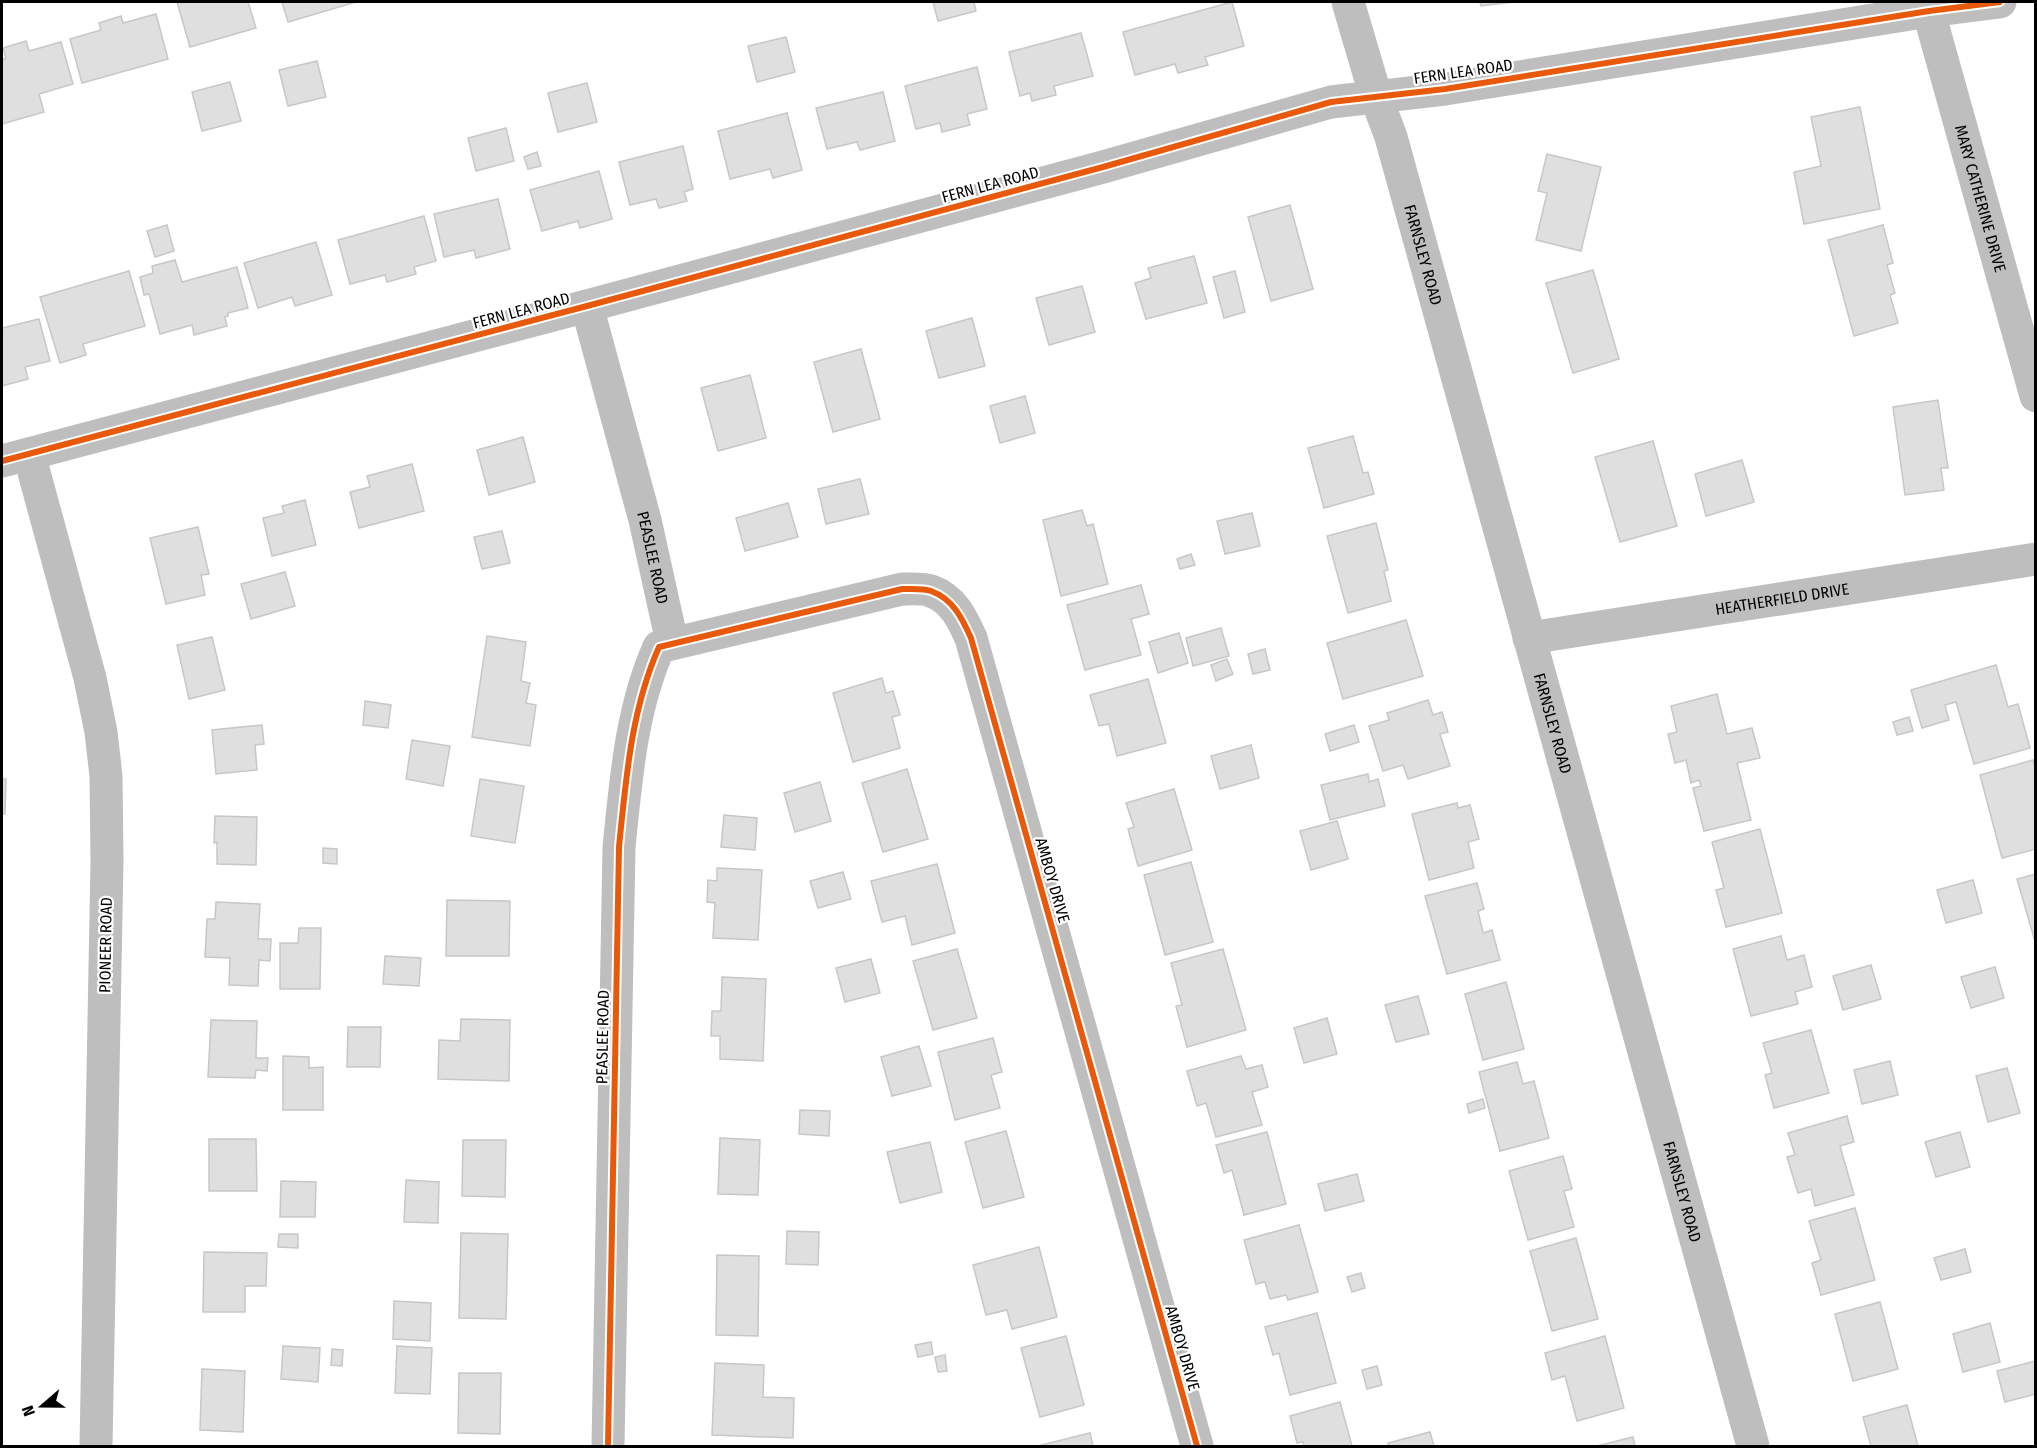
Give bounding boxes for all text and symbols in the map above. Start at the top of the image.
street label: FERN LEA ROAD [1412,55,1514,88]
street label: MARY CATHERINE DRIVE [1951,123,2010,274]
street label: FERN LEA ROAD [940,162,1041,207]
street label: FARNSLEY ROAD [1400,203,1446,307]
street label: FERN LEA ROAD [471,288,572,333]
street label: PEASLEE ROAD [633,509,672,606]
street label: HEATHERFIELD DRIVE [1714,579,1850,619]
street label: FARNSLEY ROAD [1530,671,1576,776]
street label: AMBOY DRIVE [1031,835,1074,925]
street label: PIONEER ROAD [95,897,116,993]
street label: PEASLEE ROAD [592,990,613,1084]
street label: FARNSLEY ROAD [1659,1139,1705,1244]
street label: AMBOY DRIVE [1161,1303,1204,1393]
north arrow [12,1376,72,1436]
text: N [18,1403,39,1419]

